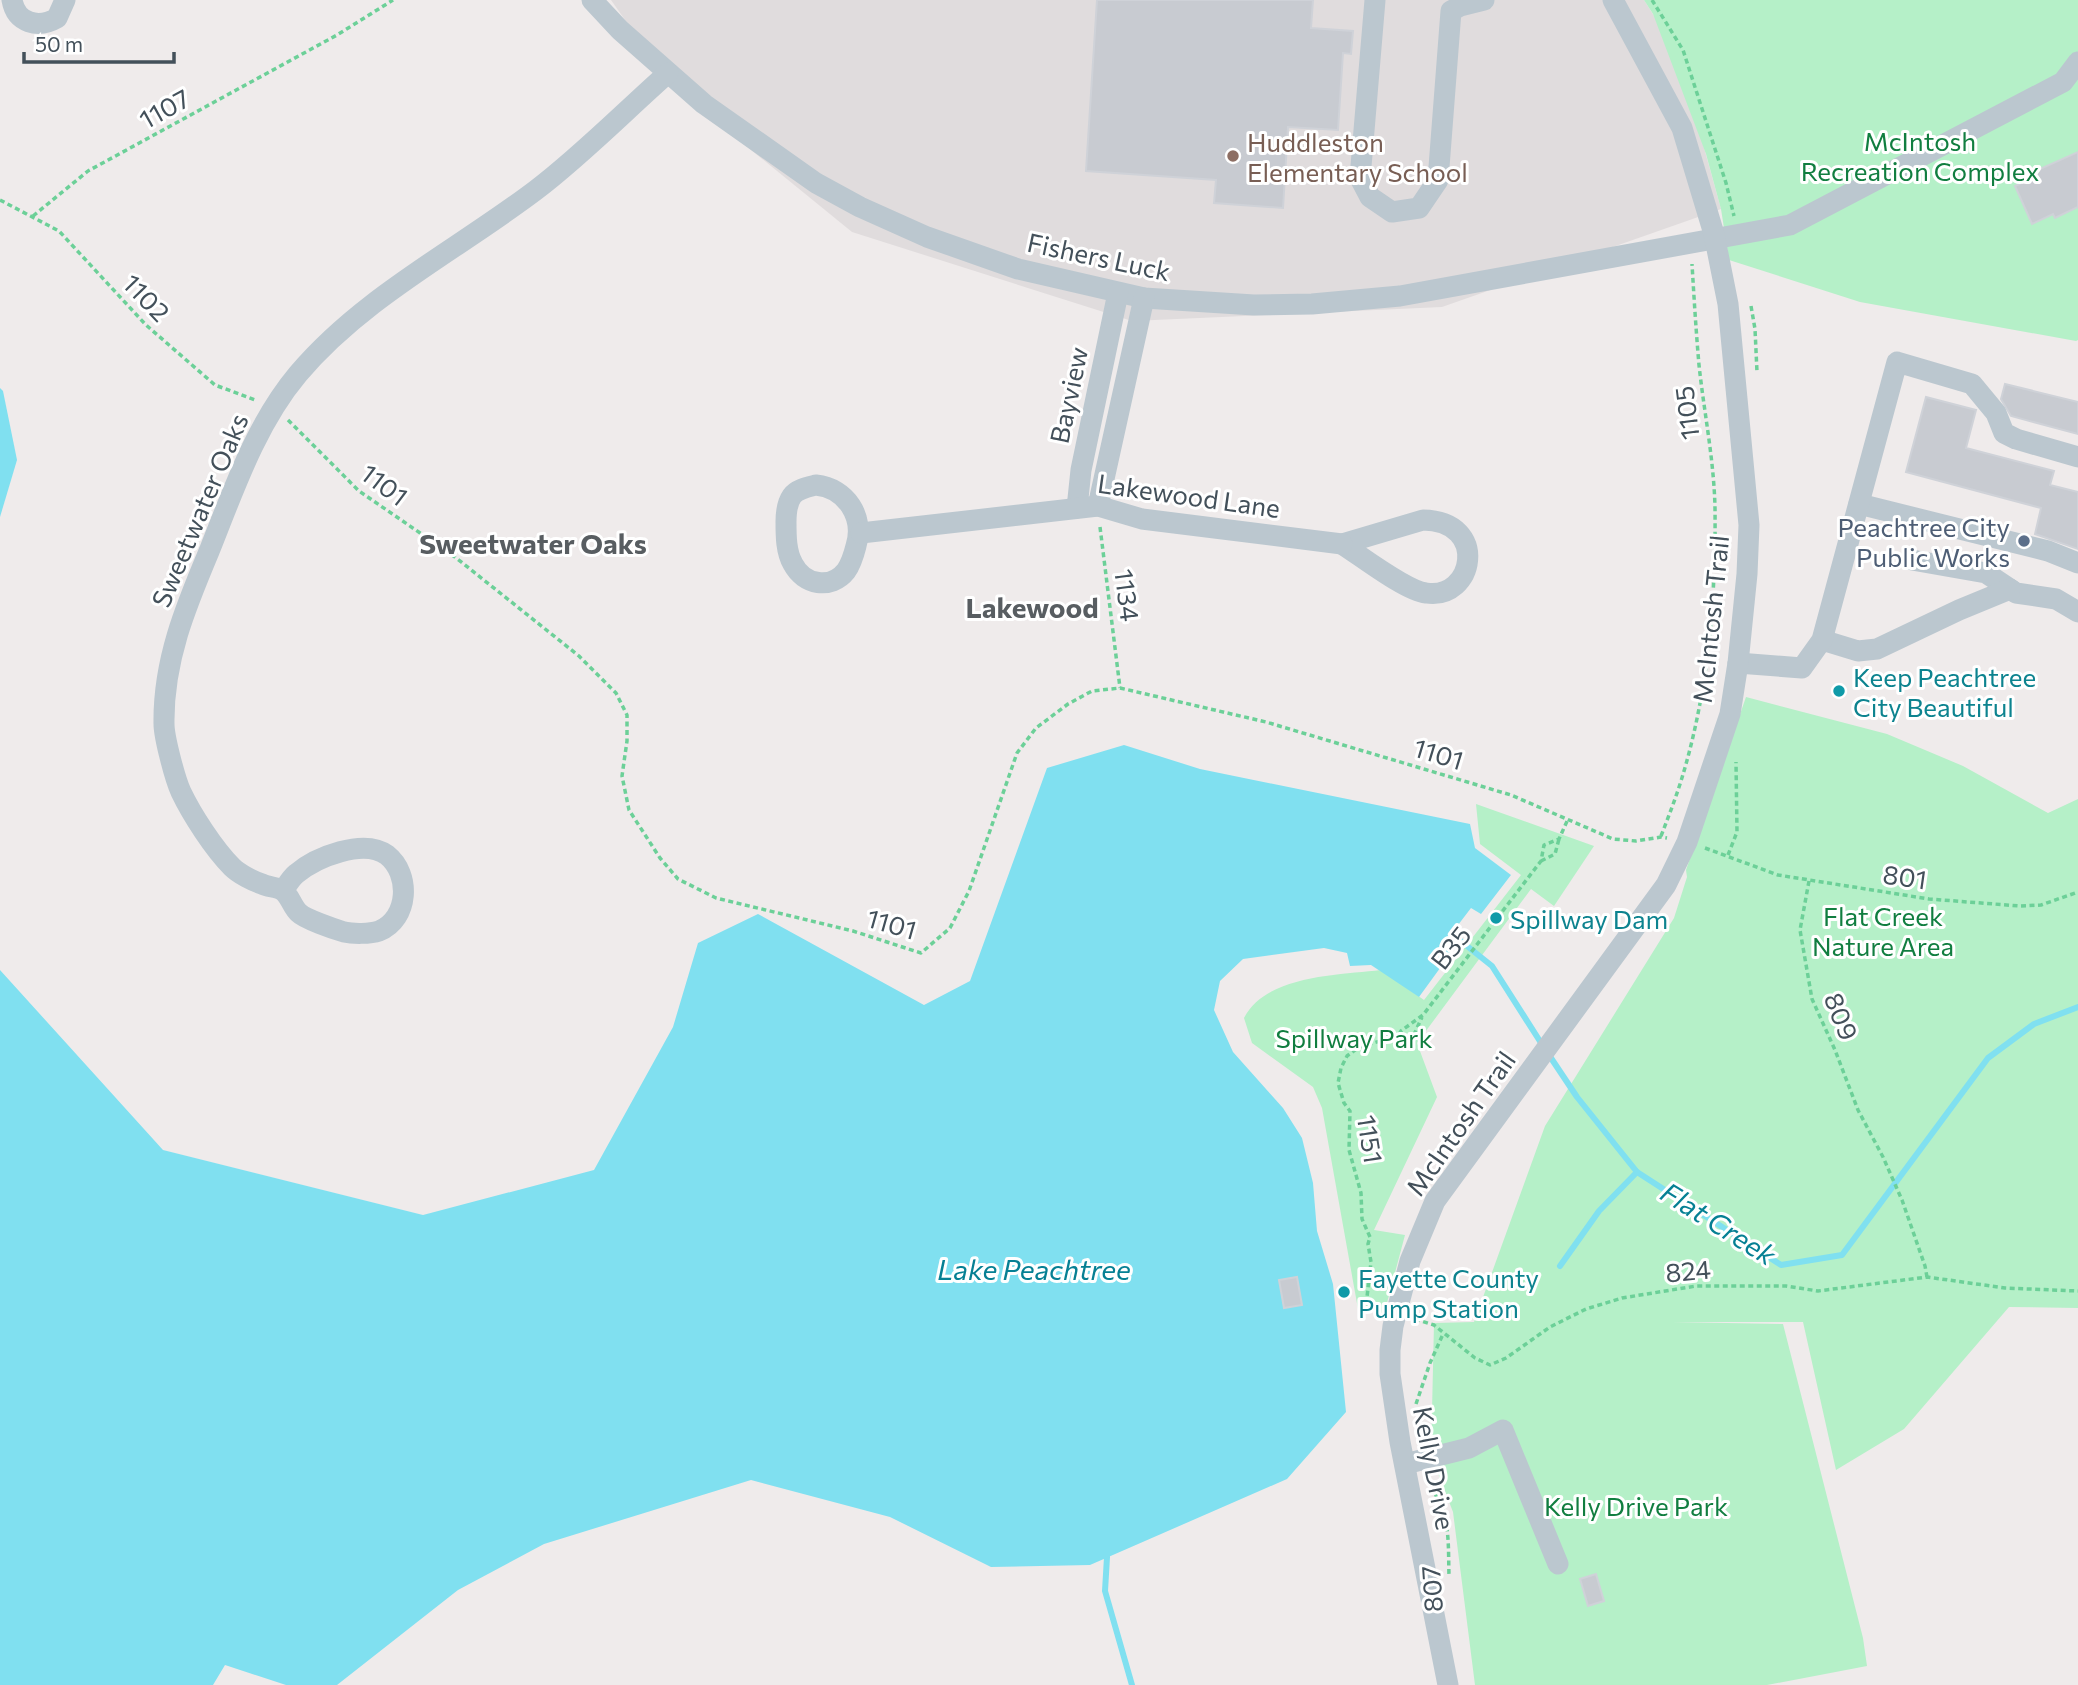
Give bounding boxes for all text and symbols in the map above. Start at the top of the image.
scale bar [24,21,175,65]
text: 50 m [35,31,83,56]
street label: 1107 [133,82,195,134]
park label: McIntosh Recreation Complex [1801,125,2040,186]
place label: Huddleston Elementary School [1247,126,1468,187]
marker: Huddleston Elementary School [1225,148,1241,164]
street label: Fishers Luck [1025,226,1173,286]
street label: 1102 [117,267,177,327]
street label: Bayview [1043,344,1093,446]
street label: 1105 [1667,384,1705,442]
street label: Sweetwater Oaks [144,408,254,612]
street label: 1101 [356,456,414,512]
street label: Lakewood Lane [1096,467,1282,523]
place label: Peachtree City Public Works [1837,511,2010,572]
district label: Sweetwater Oaks [419,526,647,560]
street label: McIntosh Trail [1686,533,1734,705]
marker: Peachtree City Public Works [2016,533,2032,549]
street label: 1134 [1109,567,1147,623]
district label: Lakewood [965,590,1099,624]
place label: Keep Peachtree City Beautiful [1853,661,2036,722]
marker: Keep Peachtree City Beautiful [1831,683,1847,699]
street label: 1101 [1410,731,1468,775]
street label: 801 [1881,858,1929,894]
park label: Flat Creek Nature Area [1812,900,1954,961]
street label: 1101 [864,901,920,945]
place label: Spillway Dam [1510,903,1668,934]
marker: Spillway Dam [1488,910,1504,926]
street label: B35 [1423,919,1477,975]
street label: 809 [1819,988,1865,1044]
park label: Spillway Park [1275,1022,1433,1053]
street label: McIntosh Trail [1399,1045,1521,1201]
street label: 1151 [1352,1113,1390,1165]
water label: Flat Creek [1655,1174,1784,1272]
water label: Lake Peachtree [937,1252,1131,1286]
street label: 824 [1664,1253,1712,1287]
place label: Fayette County Pump Station [1358,1262,1539,1323]
marker: Fayette County Pump Station [1336,1284,1352,1300]
street label: Kelly Drive [1408,1404,1462,1532]
park label: Kelly Drive Park [1544,1490,1728,1521]
street label: 807 [1414,1565,1448,1613]

